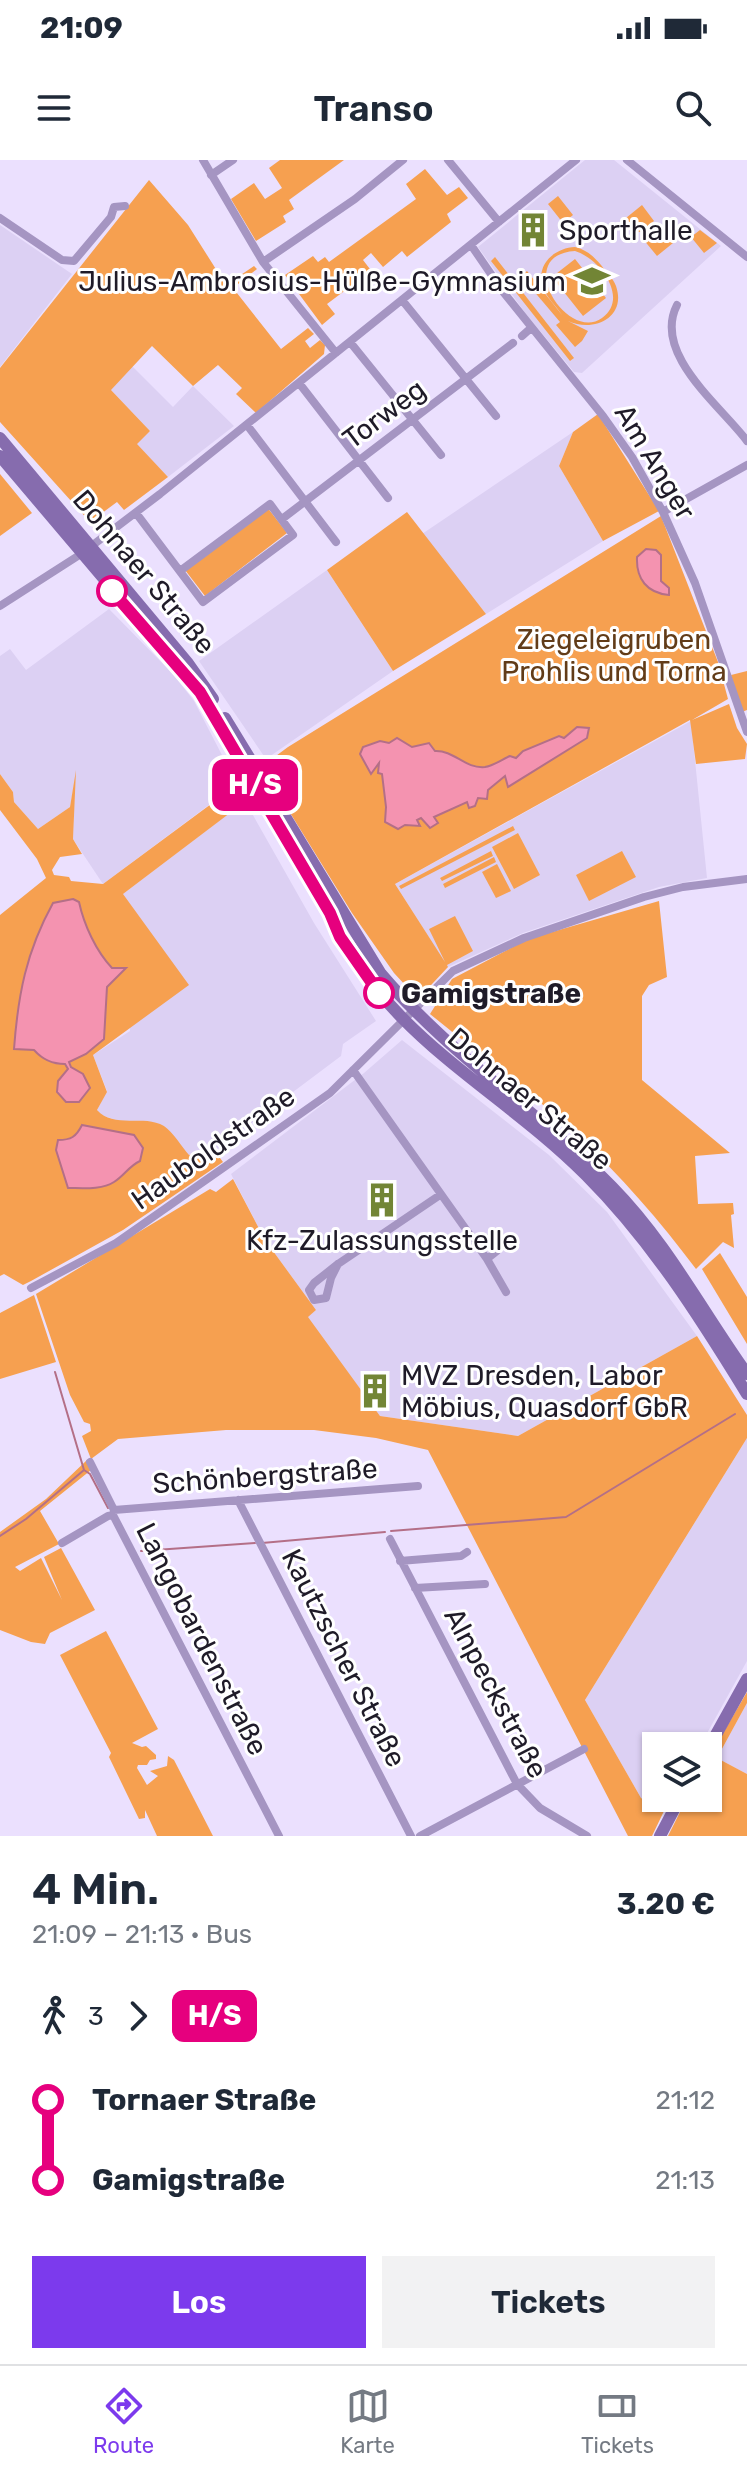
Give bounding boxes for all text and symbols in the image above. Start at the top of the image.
text: 21:09 [40,10,123,46]
icon: menu [32,86,76,130]
icon: search [671,86,715,130]
text: Transo [313,87,434,130]
building icon: Sporthalle [514,211,552,249]
place label: Sporthalle [559,214,693,247]
school or university icon: Julius-Ambrosius-Hülße-Gymnasium [573,262,611,300]
place label: Julius-Ambrosius-Hülße-Gymnasium [78,265,566,298]
street label: Torweg [336,372,432,456]
street label: Am Anger [608,398,702,526]
street label: Dohnaer Straße [66,483,222,661]
unlabelled marker [97,576,127,606]
park label: Ziegeleigruben Prohlis und Torna [501,623,727,688]
line badge: H/S [209,759,301,811]
text: H/S [228,768,282,801]
place label: Gamigstraße [401,977,581,1010]
marker: Gamigstraße [364,978,394,1008]
street label: Dohnaer Straße [441,1021,619,1177]
street label: Hauboldstraße [125,1079,301,1217]
building icon: Kfz-Zulassungsstelle [363,1181,401,1219]
place label: Kfz-Zulassungsstelle [246,1224,518,1257]
place label: MVZ Dresden, Labor Möbius, Quasdorf GbR [401,1359,688,1424]
building icon: MVZ Dresden, Labor Möbius, Quasdorf GbR [356,1372,394,1410]
street label: Schönbergstraße [151,1452,379,1500]
street label: Langobardenstraße [129,1517,275,1761]
street label: Kautzscher Straße [275,1544,413,1772]
street label: Alnpeckstraße [437,1602,555,1784]
map controls [642,1732,722,1812]
button: layers [642,1732,722,1812]
text: 4 Min. [32,1863,159,1915]
text: 3.20 € [617,1886,715,1922]
text: 21:09 – 21:13 · Bus [32,1919,252,1950]
icon: walk [32,1994,76,2038]
icon: forward [116,1994,160,2038]
text: H/S [188,1999,241,2032]
text: 3 [88,2001,104,2032]
text: Tornaer Straße [92,2082,316,2118]
text: 21:12 [656,2085,715,2116]
text: Gamigstraße [92,2162,285,2198]
text: 21:13 [655,2165,715,2196]
button: Los [32,2256,366,2348]
button: Tickets [382,2256,715,2348]
tab: Route [93,2384,154,2459]
tab: Karte [340,2384,395,2459]
tab: Tickets [581,2384,654,2459]

